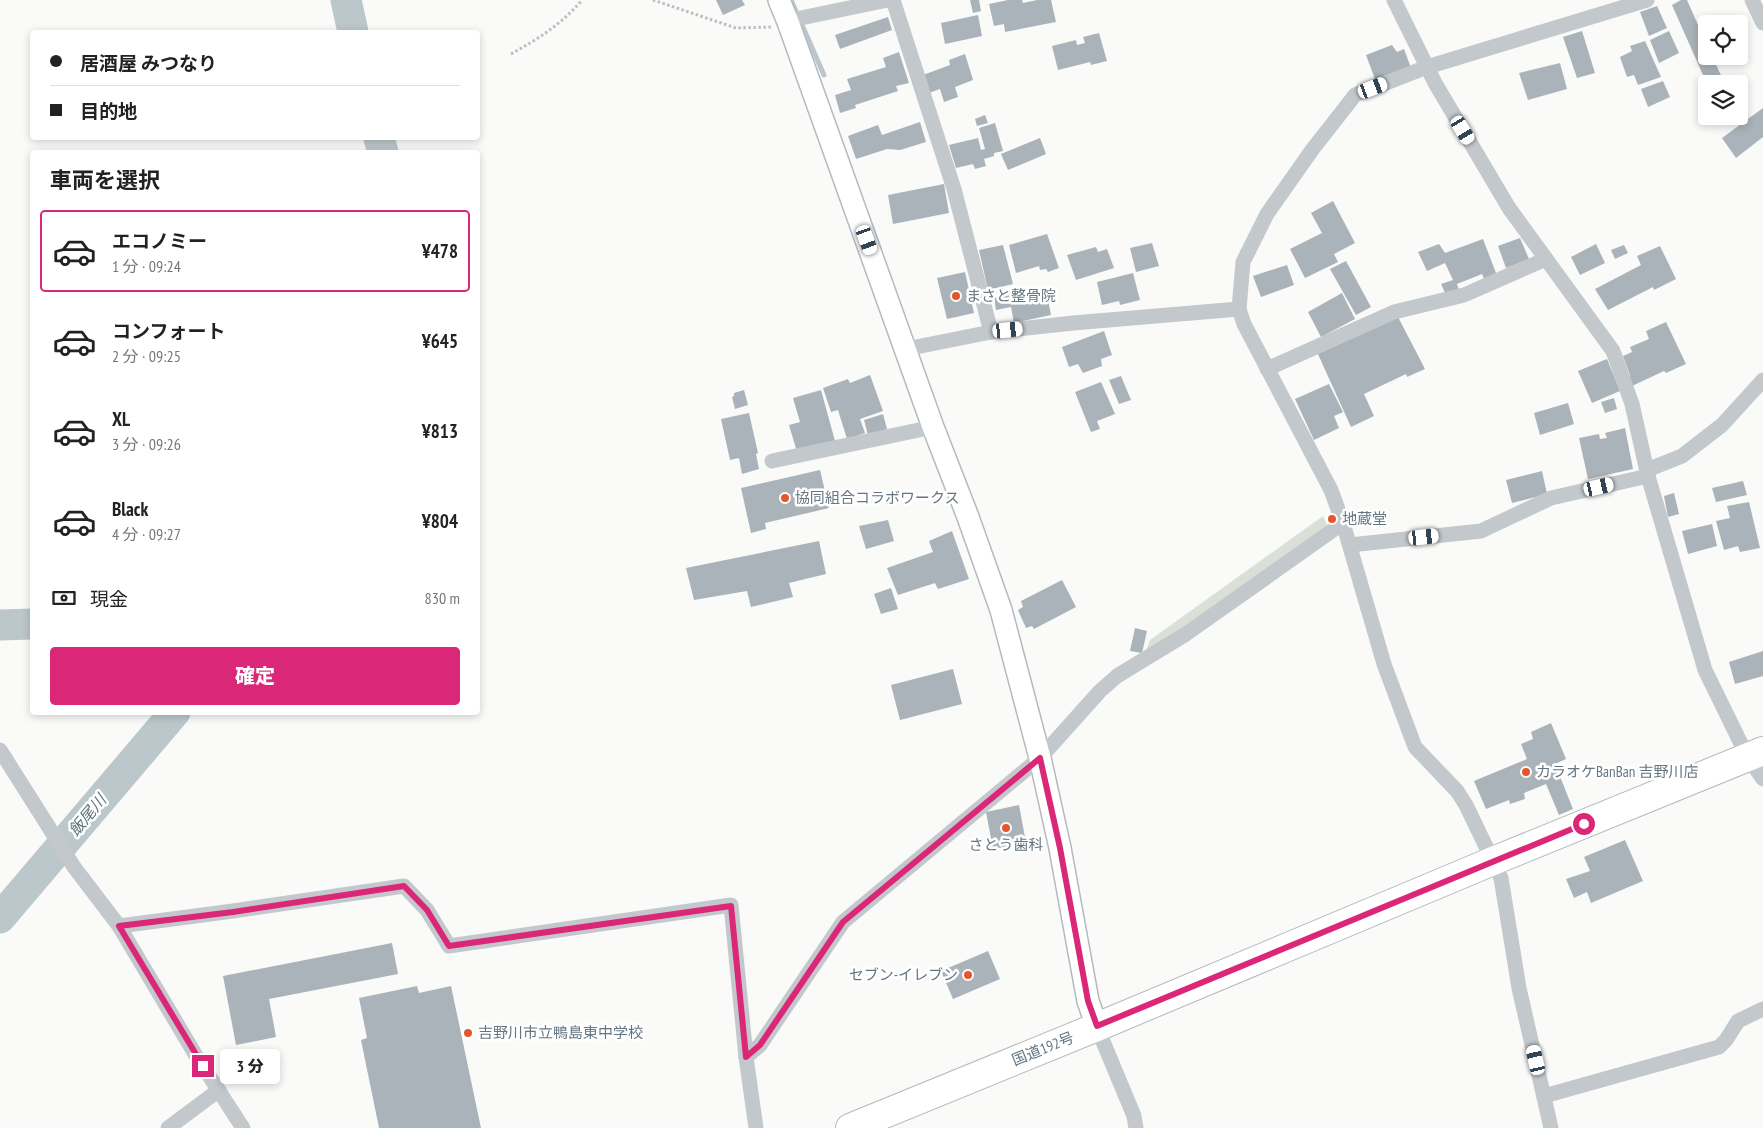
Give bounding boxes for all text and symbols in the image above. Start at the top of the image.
map controls [1698,15,1748,125]
button: locate [1698,15,1748,65]
text: 居酒屋 みつなり [80,51,217,75]
button: layers [1698,75,1748,125]
car [1356,76,1389,100]
text: 目的地 [80,99,137,123]
car [1448,113,1477,147]
text: 車両を選択 [50,166,160,194]
car [854,223,879,257]
icon: car [52,229,97,274]
text: エコノミー [112,229,207,253]
text: ¥478 [422,239,458,263]
text: 1 分 · 09:24 [112,256,181,276]
place label: まさと整骨院 [966,286,1056,305]
marker: まさと整骨院 [950,290,962,302]
icon: car [52,319,97,364]
text: コンフォート [112,319,225,343]
car [992,321,1023,339]
text: ¥645 [422,329,458,353]
text: 2 分 · 09:25 [112,346,181,366]
text: XL [112,407,130,431]
icon: car [52,409,97,454]
text: ¥813 [422,419,458,443]
text: 3 分 · 09:26 [112,434,181,454]
car [1582,476,1615,498]
place label: 協同組合コラボワークス [795,488,960,507]
marker: 協同組合コラボワークス [779,492,791,504]
text: Black [112,497,148,521]
icon: car [52,499,97,544]
text: ¥804 [422,509,458,533]
place label: 地蔵堂 [1342,509,1387,528]
marker: 地蔵堂 [1326,513,1338,525]
text: 4 分 · 09:27 [112,524,181,544]
car [1408,528,1439,546]
icon: cash [50,584,78,612]
text: 現金 [90,587,128,611]
text: 830 m [425,588,460,608]
button: 確定 [50,647,460,705]
place label: カラオケBanBan 吉野川店 [1536,762,1698,781]
marker: カラオケBanBan 吉野川店 [1520,766,1532,778]
water label: 飯尾川 [64,789,111,840]
route start [1573,813,1595,835]
marker: さとう歯科 [1000,822,1012,834]
place label: さとう歯科 [968,835,1044,854]
place label: セブン-イレブン [849,965,958,984]
marker: セブン-イレブン [962,969,974,981]
place label: 吉野川市立鴨島東中学校 [478,1023,643,1042]
marker: 吉野川市立鴨島東中学校 [462,1027,474,1039]
street label: 国道192号 [1009,1028,1077,1070]
car [1525,1044,1546,1076]
callout: 3 分 [220,1048,280,1084]
route end [192,1055,214,1077]
text: 3 分 [237,1056,263,1076]

